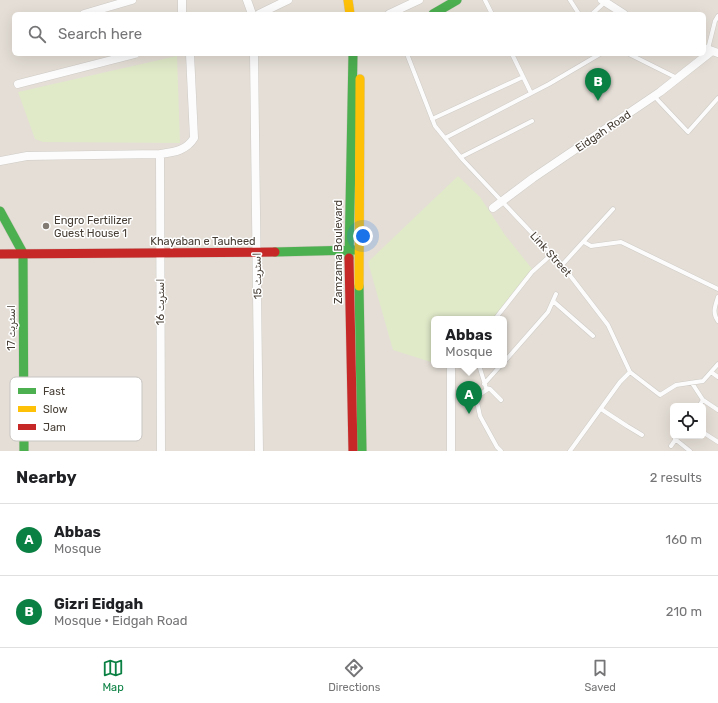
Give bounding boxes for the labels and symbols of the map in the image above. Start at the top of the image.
pin: B [585,68,611,101]
street label: Eidgah Road [573,108,633,155]
street label: Zamzama Boulevard [332,200,345,304]
place label: Engro Fertilizer Guest House 1 [54,214,133,240]
marker: Engro Fertilizer Guest House 1 [41,221,51,231]
your location [353,226,373,246]
street label: Link Street [527,229,575,280]
street label: Khayaban e Tauheed [150,235,256,248]
street label: اسٹریٹ 15 [251,253,264,299]
street label: اسٹریٹ 16 [154,279,167,325]
street label: اسٹریٹ 17 [5,305,18,351]
legend [10,377,142,441]
pin: A [456,381,482,414]
text: Fast [43,385,66,398]
text: Slow [43,403,68,416]
text: Jam [43,421,66,434]

